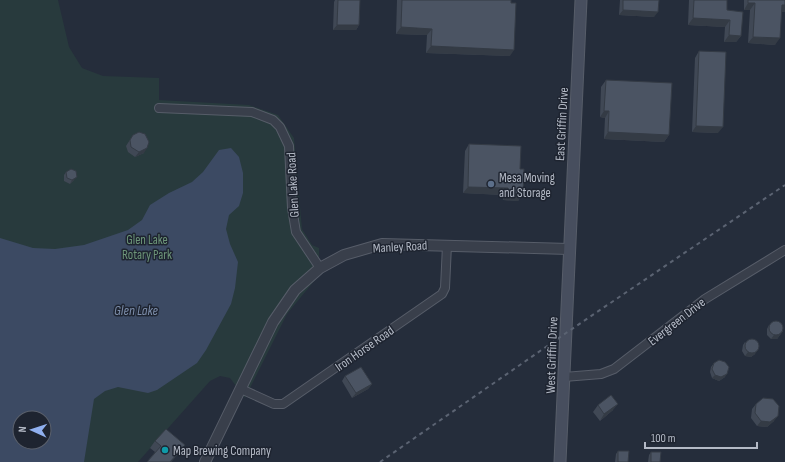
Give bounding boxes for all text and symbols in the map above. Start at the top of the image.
street label: East Griffin Drive [552,87,572,161]
street label: Glen Lake Road [283,152,303,218]
place label: Mesa Moving and Storage [499,170,555,201]
marker: Mesa Moving and Storage [486,179,496,189]
park label: Glen Lake Rotary Park [122,232,172,263]
street label: Manley Road [372,238,428,256]
street label: Evergreen Drive [645,294,708,349]
water label: Glen Lake [114,302,159,319]
street label: West Griffin Drive [543,316,561,394]
street label: Iron Horse Road [332,323,397,375]
north arrow [12,410,52,450]
scale bar [645,424,757,450]
text: N [16,426,29,433]
text: 100 m [651,431,676,446]
place label: Map Brewing Company [173,443,271,459]
marker: Map Brewing Company [160,445,170,455]

